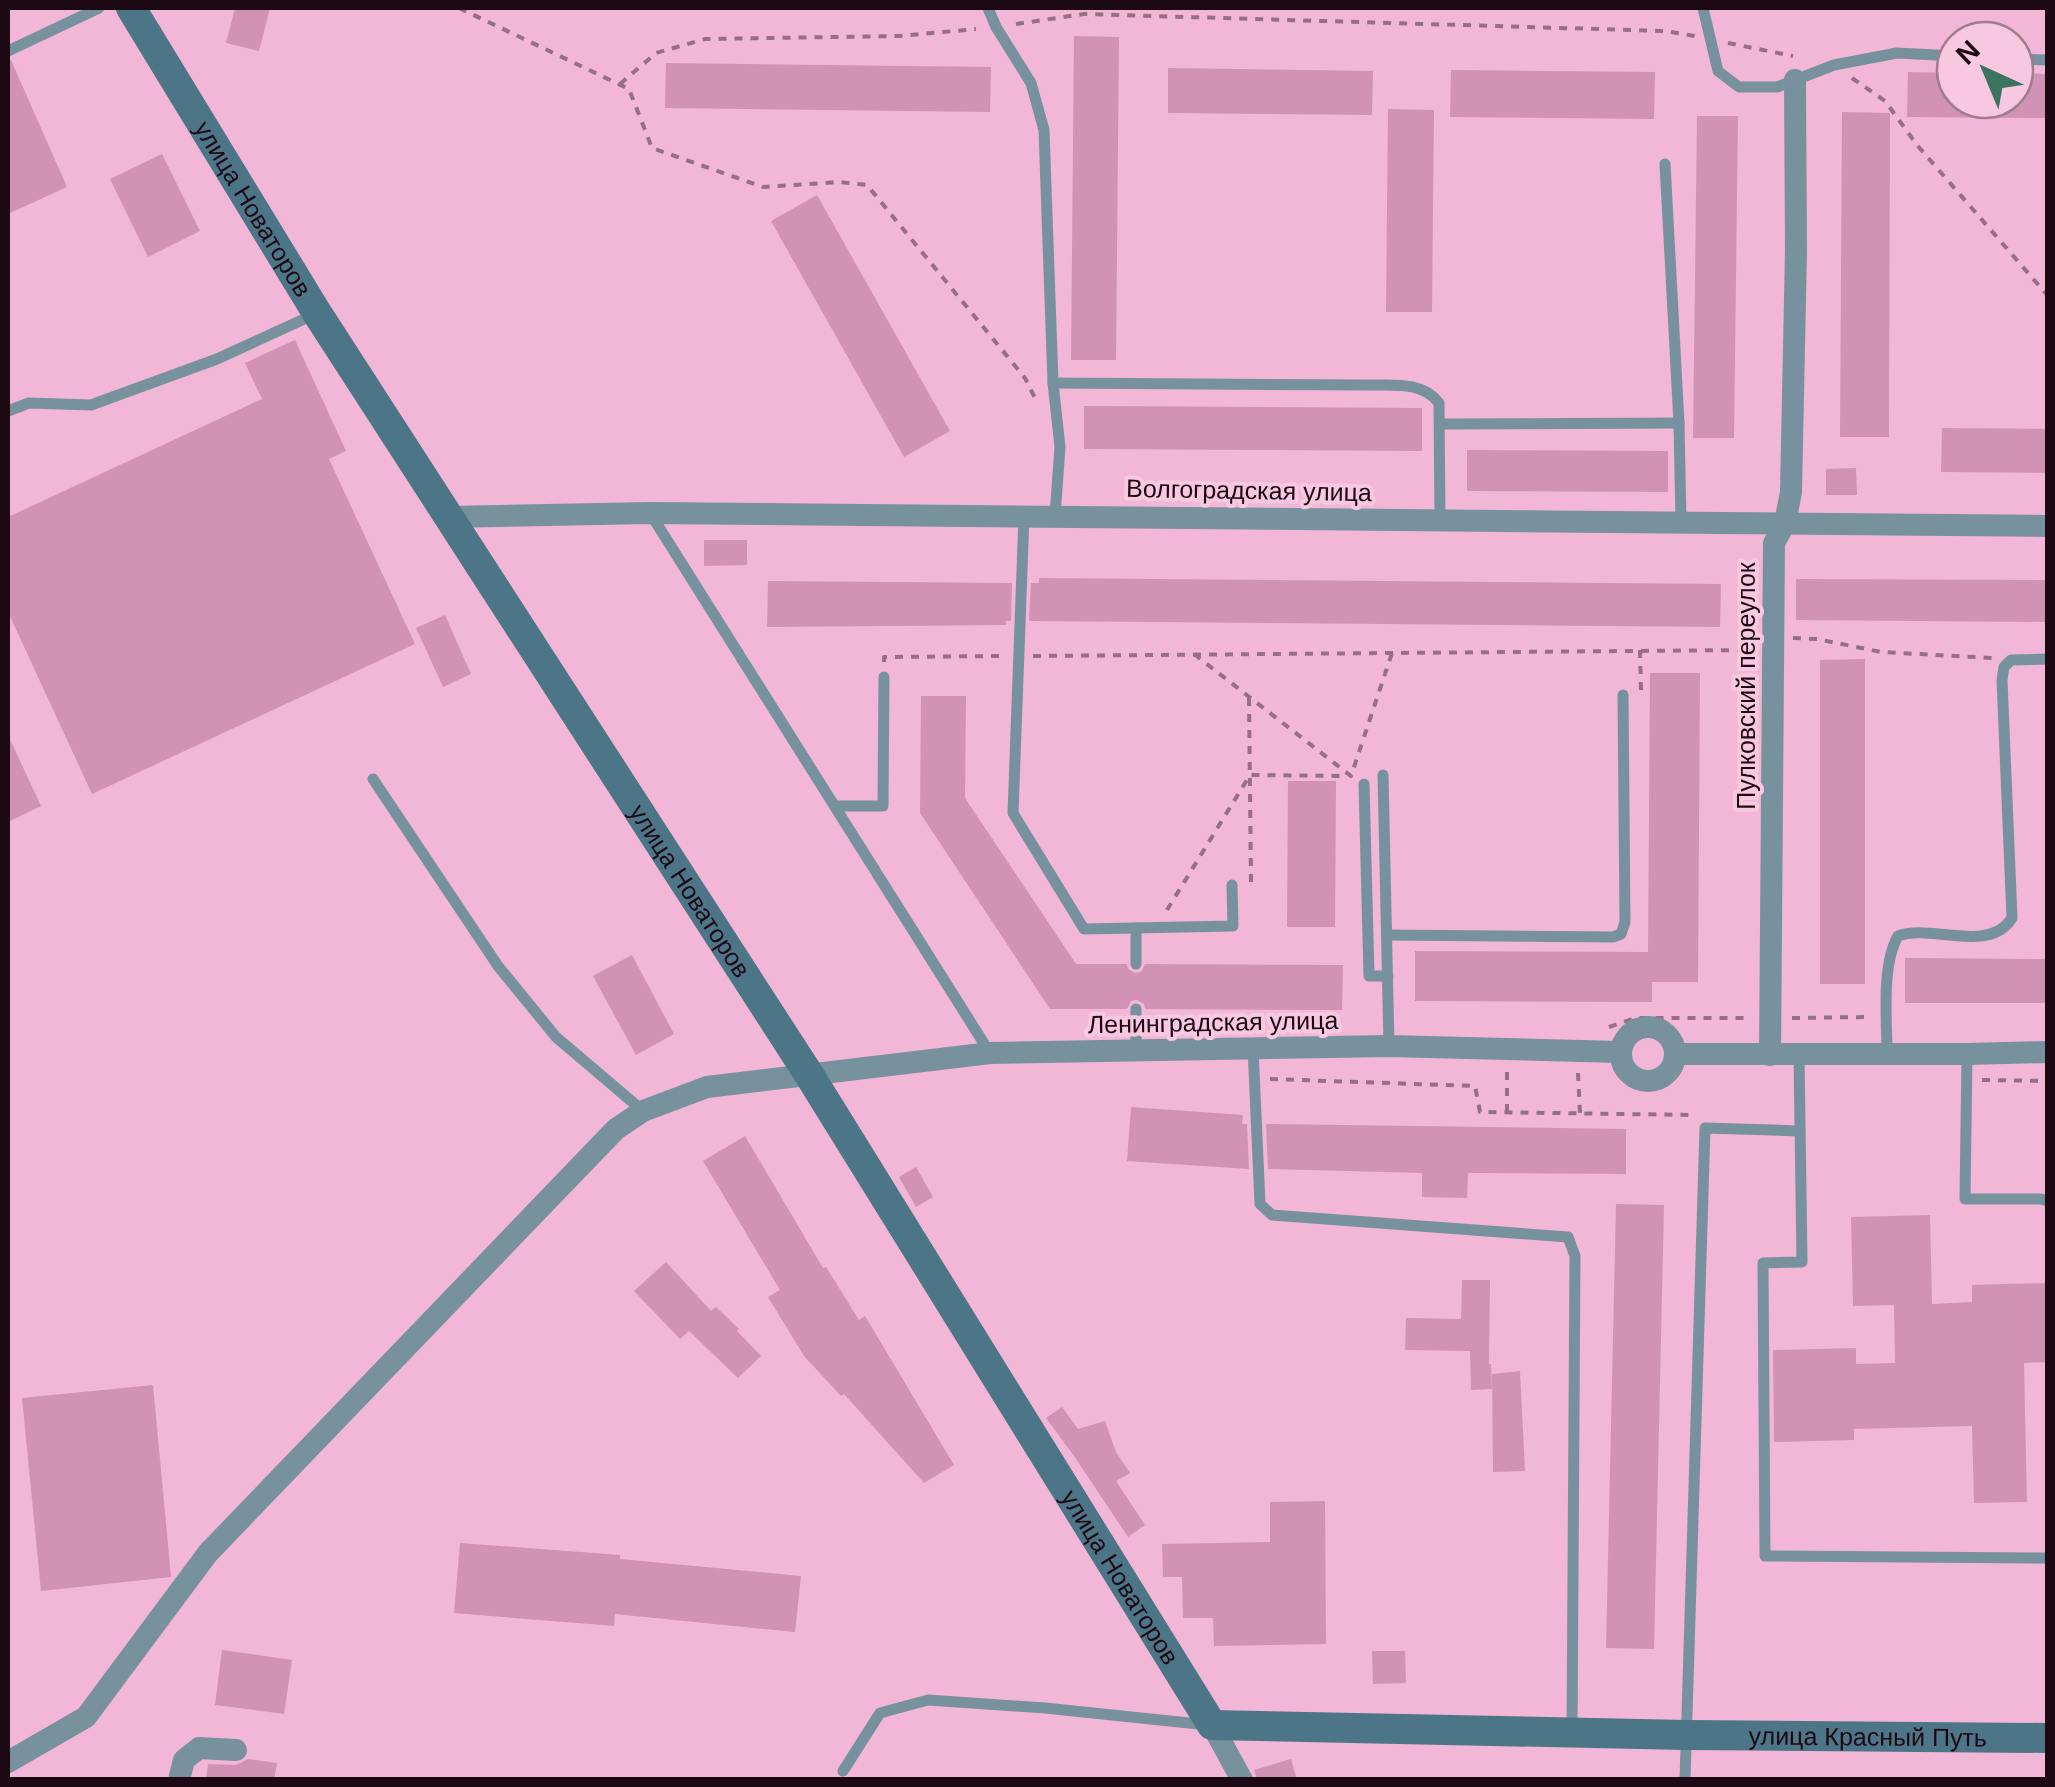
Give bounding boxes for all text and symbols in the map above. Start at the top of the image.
north arrow [1935,20,2035,120]
text: N [1950,34,1986,71]
street label: улица Новаторов [189,116,317,301]
street label: Волгоградская улица [1126,474,1372,506]
street label: Пулковский переулок [1732,561,1760,810]
street label: улица Новаторов [624,799,756,982]
street label: Ленинградская улица [1088,1006,1339,1038]
street label: улица Новаторов [1056,1485,1185,1670]
street label: улица Красный Путь [1749,1722,1987,1751]

